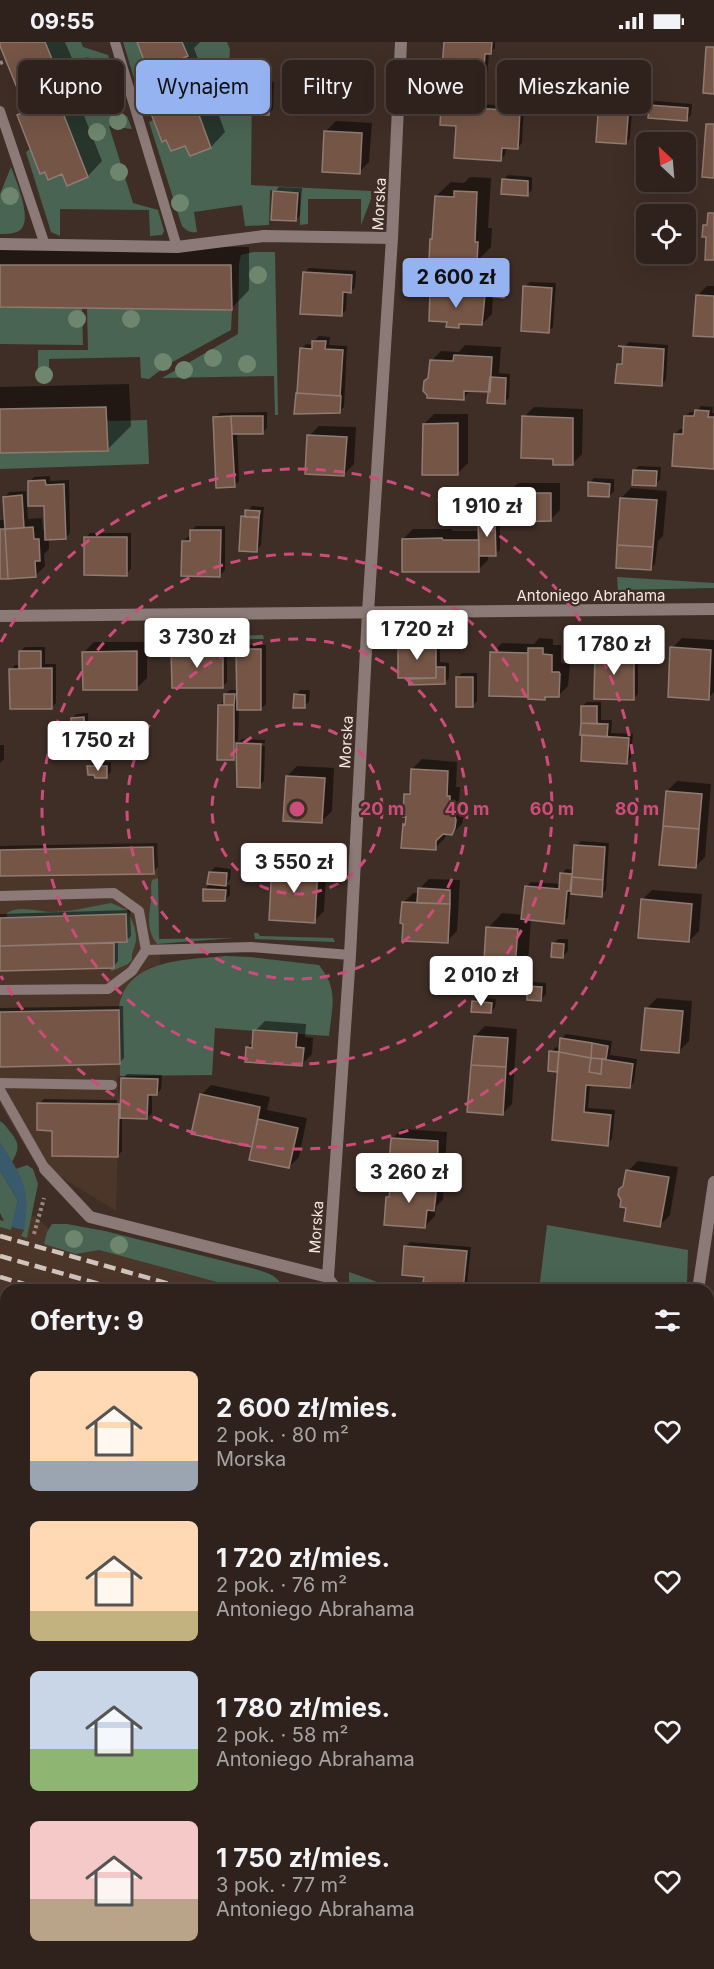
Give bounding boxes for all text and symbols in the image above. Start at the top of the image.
text: 09:55 [30,8,95,34]
chip: Kupno [18,60,124,114]
chip: Wynajem [136,60,270,114]
chip: Filtry [282,60,374,114]
chip: Nowe [386,60,485,114]
chip: Mieszkanie [497,60,651,114]
north arrow [636,132,696,192]
map controls [636,132,696,264]
street label: Morska [368,177,390,231]
button: locate [636,204,696,264]
pin: 2 600 zł [394,258,518,309]
text: 2 600 zł [417,265,495,289]
pin: 1 910 zł [425,487,549,538]
text: 1 910 zł [452,494,522,518]
street label: Antoniego Abrahama [516,586,666,605]
pin: 1 720 zł [355,610,479,661]
text: 1 720 zł [381,617,453,641]
pin: 3 730 zł [135,618,259,669]
text: 3 730 zł [159,625,235,649]
pin: 1 780 zł [552,625,676,676]
text: 1 780 zł [578,632,650,656]
street label: Morska [335,715,357,769]
pin: 1 750 zł [36,721,160,772]
text: 1 750 zł [62,728,134,752]
text: 20 m [360,798,404,819]
text: 40 m [445,798,490,819]
text: 60 m [530,798,574,819]
text: 80 m [615,798,659,819]
centre of rings [287,799,307,819]
pin: 3 550 zł [232,843,356,894]
text: 3 550 zł [255,850,333,874]
pin: 2 010 zł [419,956,543,1007]
text: 2 010 zł [444,963,518,987]
pin: 3 260 zł [347,1153,471,1204]
text: 3 260 zł [370,1160,448,1184]
street label: Morska [305,1200,327,1254]
icon: filters [651,1304,684,1337]
text: Oferty: 9 [30,1305,144,1336]
text: 2 600 zł/mies. [216,1392,398,1423]
icon: home [78,1395,150,1467]
icon: heart [651,1415,684,1448]
text: 2 pok. · 80 m² [216,1423,349,1447]
text: Morska [216,1447,286,1471]
text: 1 720 zł/mies. [216,1542,390,1573]
icon: home [78,1545,150,1617]
icon: heart [651,1565,684,1598]
text: 2 pok. · 76 m² [216,1573,347,1597]
text: Antoniego Abrahama [216,1597,415,1621]
text: 1 780 zł/mies. [216,1692,390,1723]
icon: home [78,1695,150,1767]
icon: heart [651,1715,684,1748]
text: 2 pok. · 58 m² [216,1723,348,1747]
text: Antoniego Abrahama [216,1747,415,1771]
text: 1 750 zł/mies. [216,1842,390,1873]
icon: home [78,1845,150,1917]
icon: heart [651,1865,684,1898]
text: 3 pok. · 77 m² [216,1873,347,1897]
text: Antoniego Abrahama [216,1897,415,1921]

